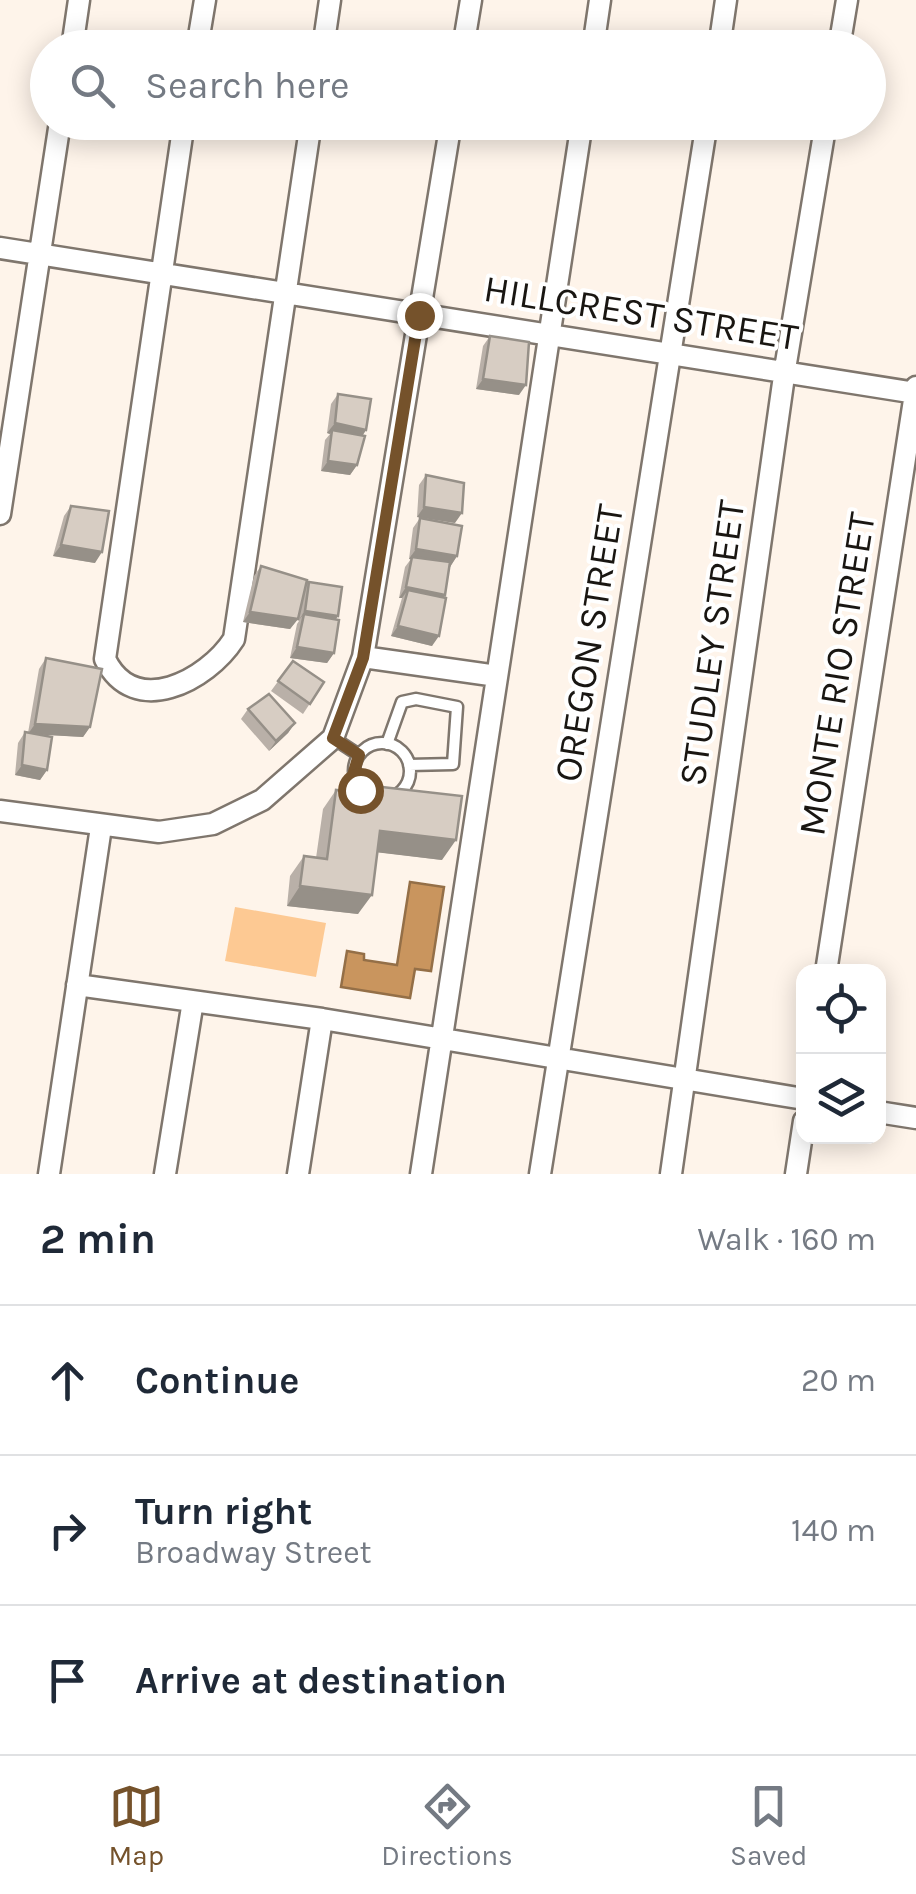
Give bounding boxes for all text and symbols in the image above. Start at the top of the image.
search box [30,30,886,140]
icon: search [65,58,120,113]
text: Search here [145,63,349,108]
street label: HILLCREST STREET [481,266,801,360]
route end [397,293,443,339]
street label: STUDLEY STREET [670,497,754,789]
street label: OREGON STREET [545,501,633,785]
street label: MONTE RIO STREET [789,509,885,839]
route start [338,768,384,814]
map controls [796,964,886,1144]
button: locate [796,964,886,1054]
button: layers [796,1054,886,1144]
text: 2 min [40,1214,156,1264]
text: Walk · 160 m [697,1221,876,1258]
icon: ahead [40,1353,95,1408]
text: Continue [135,1358,299,1403]
text: 20 m [801,1362,876,1399]
text: Turn right [135,1489,312,1534]
icon: right [40,1503,95,1558]
text: 140 m [791,1512,876,1549]
text: Broadway Street [135,1534,372,1571]
icon: arrive [40,1653,95,1708]
text: Arrive at destination [135,1658,507,1703]
tab: Map [109,1779,164,1872]
tab: Directions [381,1779,513,1872]
tab: Saved [730,1779,807,1872]

